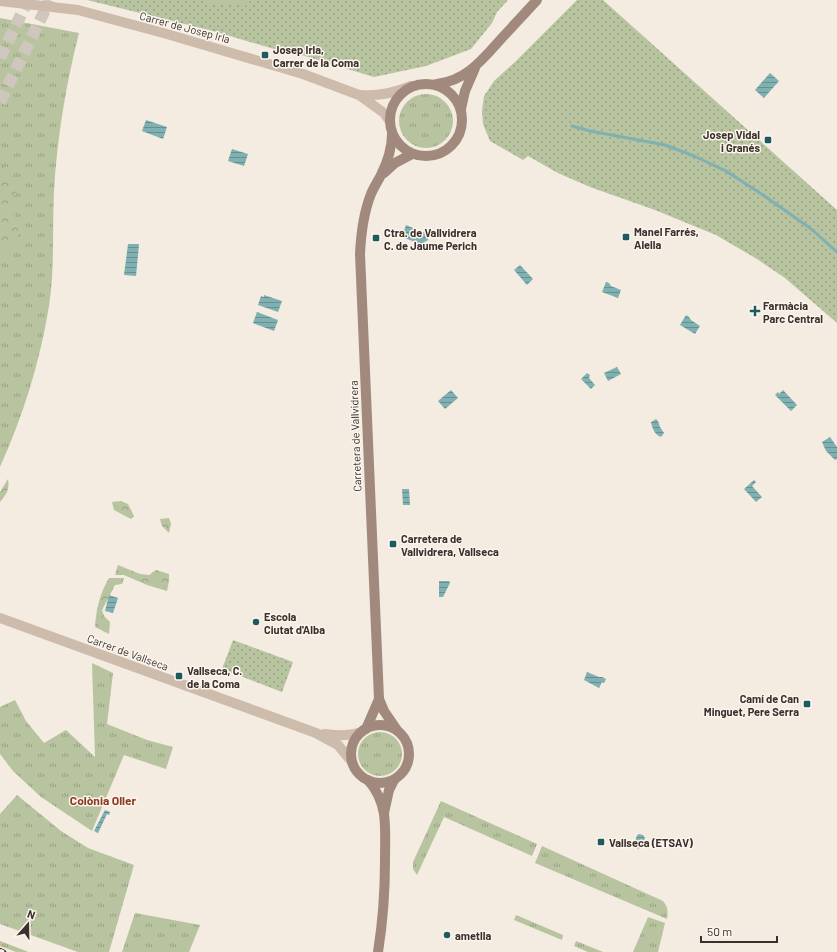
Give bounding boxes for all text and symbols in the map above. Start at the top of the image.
street label: Carrer de Josep Irla [138,9,232,45]
place label: Josep Irla, Carrer de la Coma [273,43,359,69]
marker: Josep Irla, Carrer de la Coma [260,50,270,60]
place label: Josep Vidal i Granés [703,128,760,154]
marker: Josep Vidal i Granés [763,135,773,145]
place label: Manel Farrés, Alella [634,225,699,251]
place label: Ctra. de Vallvidrera C. de Jaume Perich [384,226,477,252]
marker: Manel Farrés, Alella [621,232,631,242]
marker: Ctra. de Vallvidrera C. de Jaume Perich [371,233,381,243]
place label: Farmàcia Parc Central [763,299,823,325]
marker: Farmàcia Parc Central [750,306,760,316]
street label: Carretera de Vallvidrera [347,380,363,492]
place label: Carretera de Vallvidrera, Vallseca [401,532,499,558]
marker: Carretera de Vallvidrera, Vallseca [388,539,398,549]
place label: Escola Ciutat d'Alba [264,610,325,636]
marker: Escola Ciutat d'Alba [251,617,261,627]
street label: Carrer de Vallseca [86,631,170,673]
place label: Vallseca, C. de la Coma [187,664,242,690]
marker: Vallseca, C. de la Coma [174,671,184,681]
place label: Camí de Can Minguet, Pere Serra [704,692,799,718]
marker: Camí de Can Minguet, Pere Serra [802,699,812,709]
district label: Colònia Oller [70,793,137,807]
place label: Vallseca (ETSAV) [609,836,693,849]
marker: Vallseca (ETSAV) [596,837,606,847]
north arrow [8,904,48,944]
text: N [26,907,37,921]
scale bar [701,918,777,944]
text: 50 m [707,924,732,938]
place label: ametlla [455,929,491,942]
marker: ametlla [442,930,452,940]

